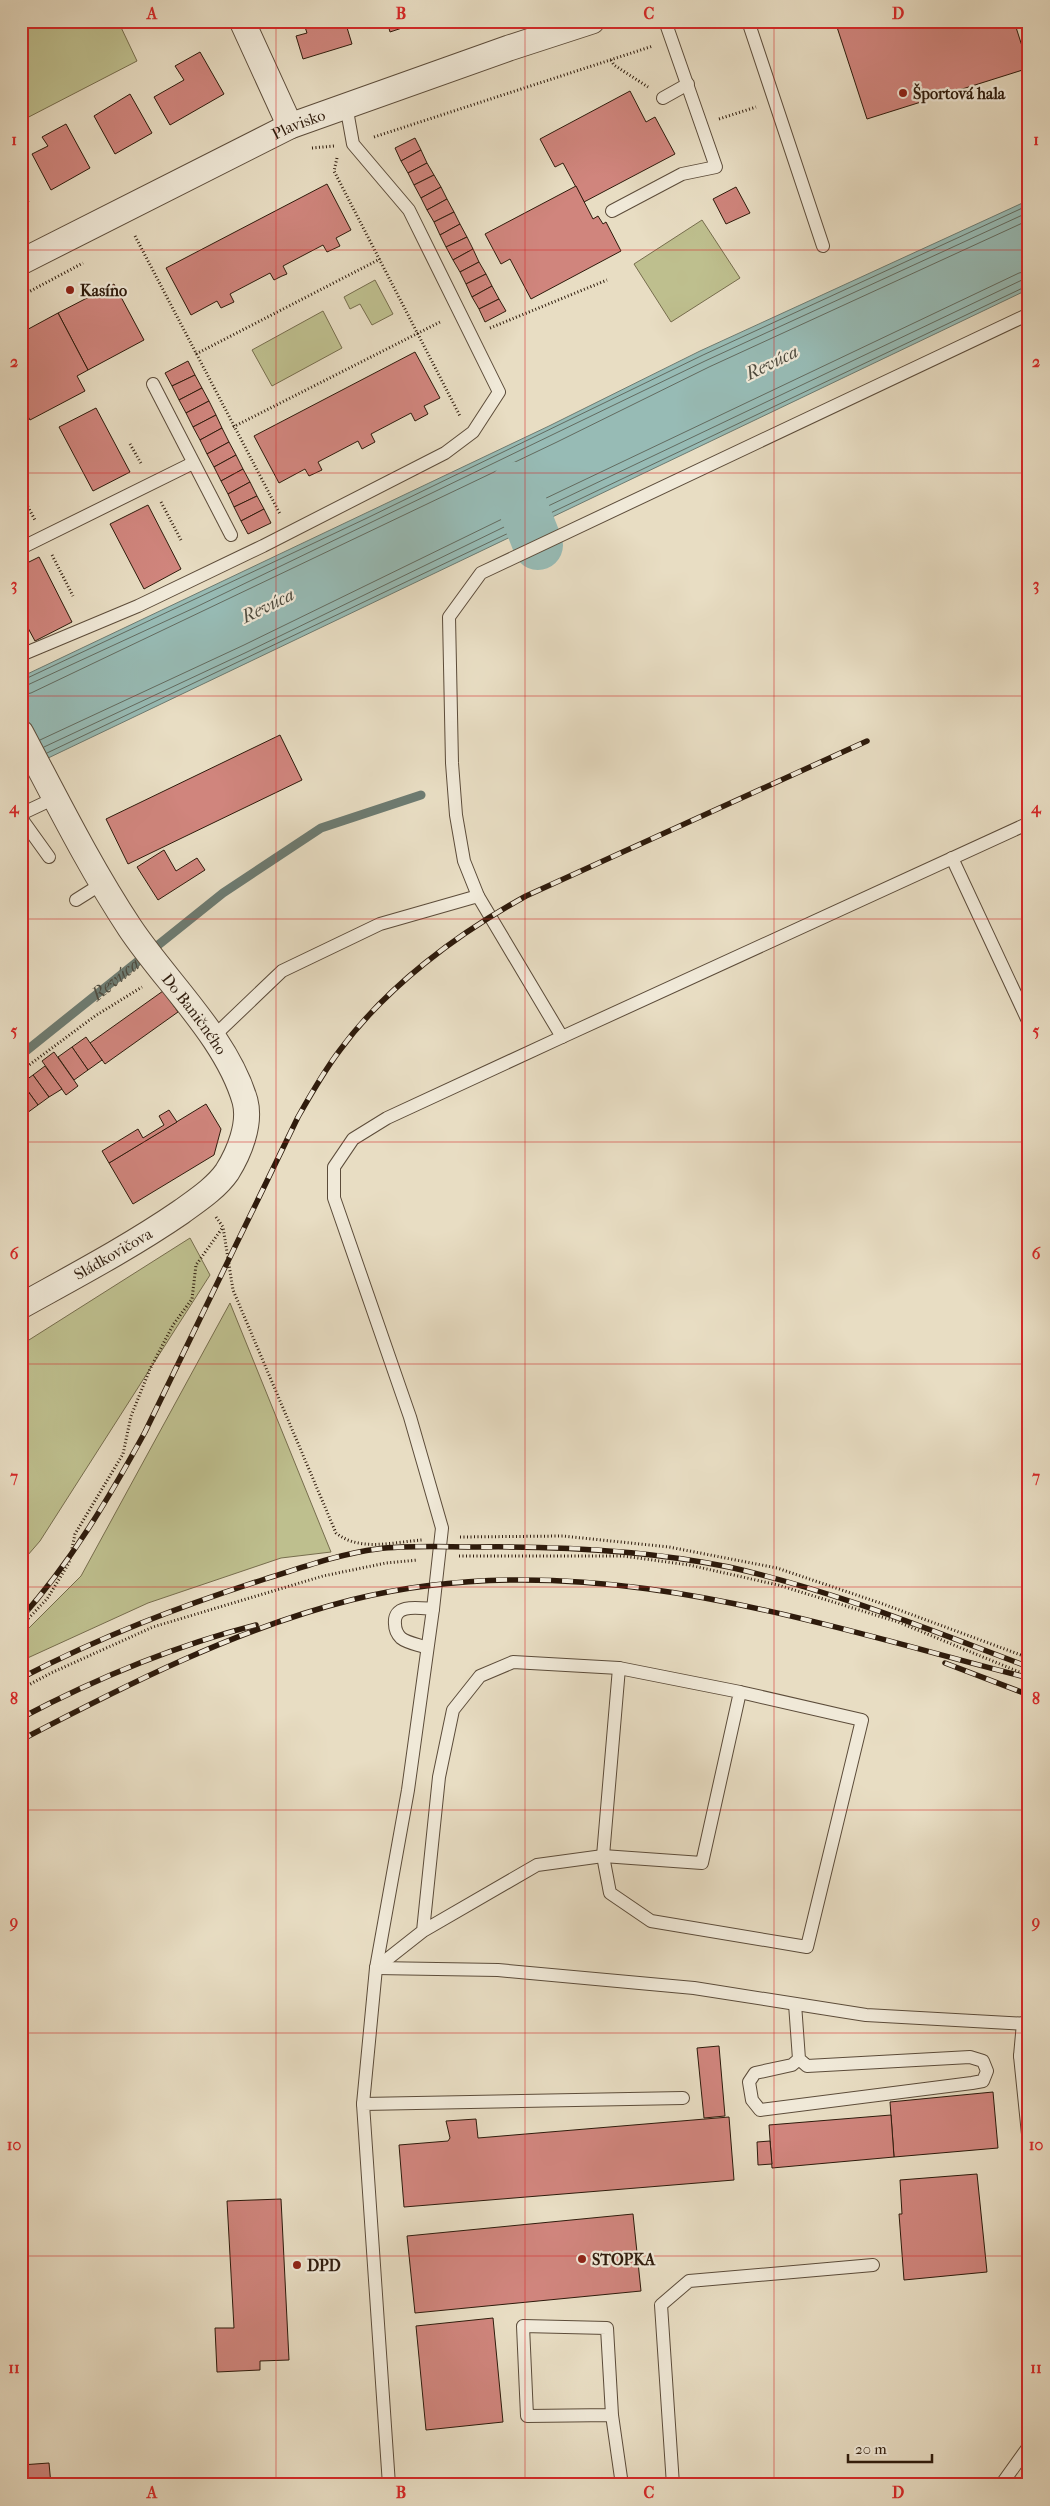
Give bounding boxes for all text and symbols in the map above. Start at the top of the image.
text: A [146,4,158,23]
text: B [396,4,406,23]
text: C [644,4,655,23]
text: D [892,4,904,23]
place label: Športová hala [913,83,1006,104]
marker: Športová hala [897,87,909,99]
street label: Plavisko [268,105,328,143]
text: 1 [11,130,17,149]
text: 1 [1033,130,1039,149]
place label: Kasíno [80,281,127,300]
marker: Kasíno [64,284,76,296]
water label: Revúca [741,341,802,385]
text: 2 [10,352,18,371]
text: 2 [1032,352,1040,371]
text: 3 [11,575,17,595]
text: 3 [1033,575,1039,595]
water label: Revúca [237,584,298,628]
text: 4 [8,798,20,818]
text: 4 [1030,798,1042,818]
water label: Revúca [86,954,144,1006]
street label: Do Baničného [158,969,231,1058]
text: 5 [11,1021,18,1040]
text: 5 [1033,1021,1040,1040]
street label: Sládkovičova [70,1224,156,1284]
text: 6 [10,1244,19,1263]
text: 6 [1032,1244,1041,1263]
text: 7 [9,1467,18,1486]
text: 7 [1031,1467,1040,1486]
text: 8 [10,1689,18,1708]
text: 8 [1032,1689,1040,1708]
text: 9 [9,1912,18,1932]
text: 9 [1031,1912,1040,1932]
text: 10 [7,2135,21,2154]
text: 10 [1029,2135,1043,2154]
place label: STOPKA [592,2250,656,2269]
marker: STOPKA [576,2253,588,2265]
place label: DPD [307,2256,341,2275]
marker: DPD [291,2259,303,2271]
text: 11 [8,2358,20,2377]
text: 11 [1030,2358,1042,2377]
scale bar [848,2431,931,2463]
text: 20 m [855,2440,887,2458]
text: A [146,2483,158,2502]
text: B [396,2483,406,2502]
text: C [644,2483,655,2502]
text: D [892,2483,904,2502]

